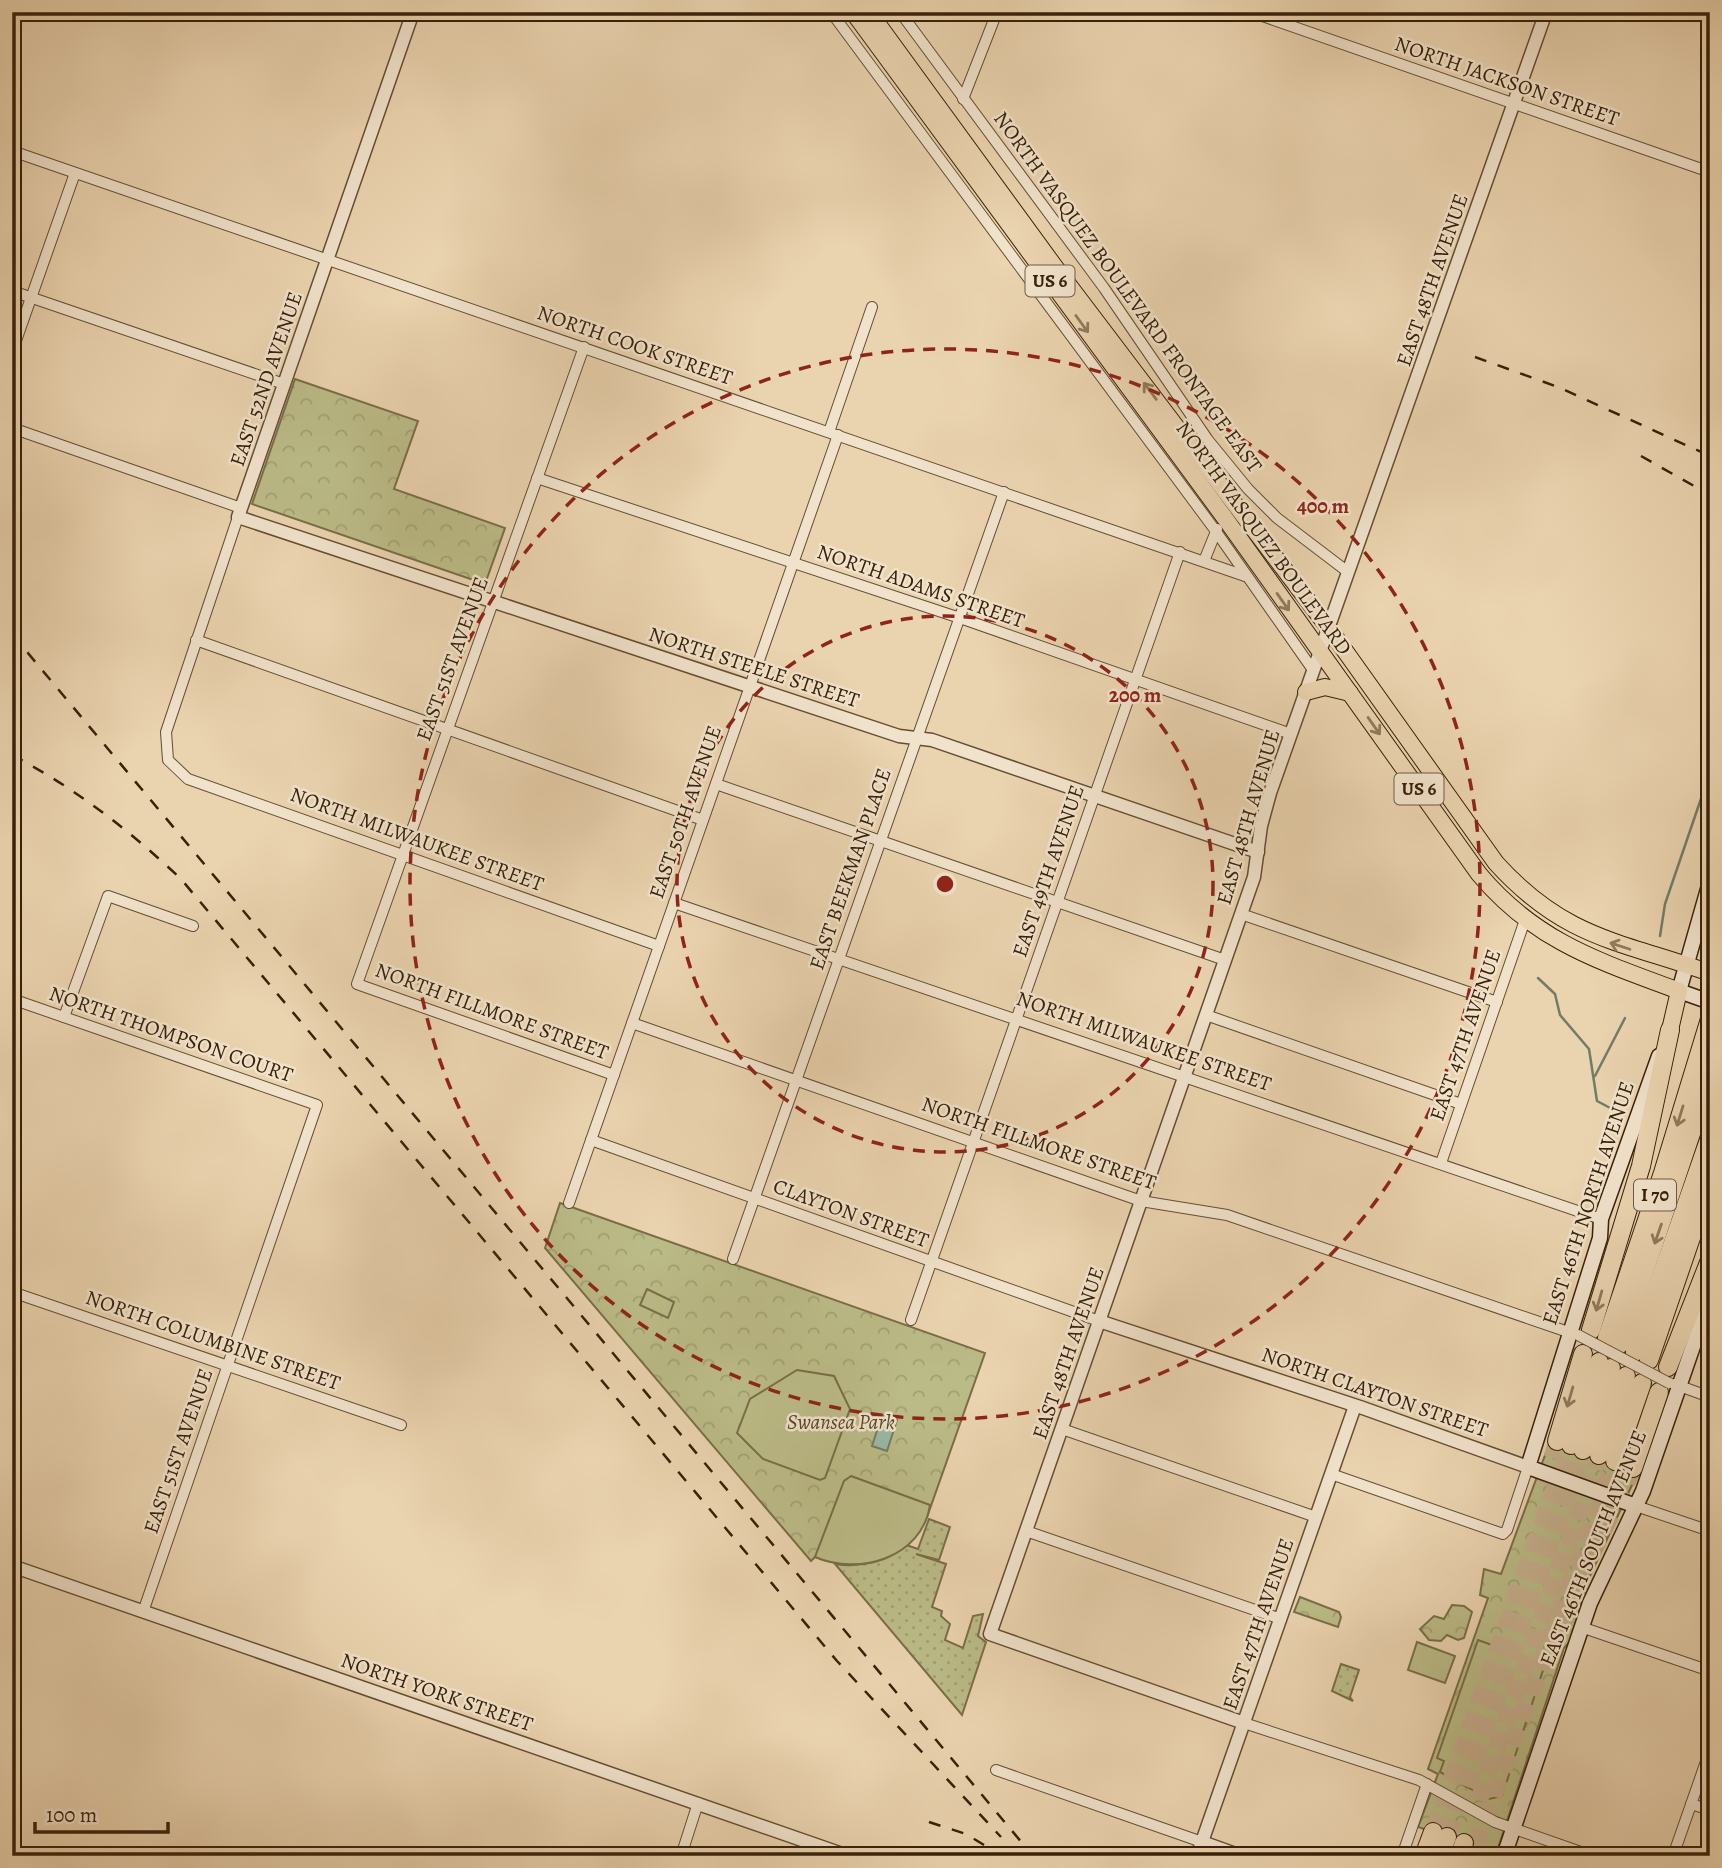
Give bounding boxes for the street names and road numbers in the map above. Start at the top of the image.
street label: NORTH JACKSON STREET [1391,29,1623,133]
street label: NORTH VASQUEZ BOULEVARD FRONTAGE EAST [987,106,1269,479]
street label: EAST 48TH AVENUE [1389,190,1475,370]
road number: US 6 [1026,266,1074,296]
street label: EAST 52ND AVENUE [223,288,309,470]
street label: NORTH COOK STREET [534,298,737,392]
street label: NORTH VASQUEZ BOULEVARD [1170,416,1358,660]
street label: NORTH ADAMS STREET [813,537,1029,635]
street label: EAST 51ST AVENUE [409,573,495,745]
street label: NORTH STEELE STREET [645,620,863,714]
street label: EAST 50TH AVENUE [642,722,728,902]
street label: EAST 48TH AVENUE [1210,726,1286,908]
street label: EAST BEEKMAN PLACE [802,764,898,974]
road number: US 6 [1394,774,1444,804]
street label: NORTH MILWAUKEE STREET [286,780,548,898]
street label: EAST 49TH AVENUE [1005,781,1091,961]
street label: EAST 47TH AVENUE [1423,946,1507,1124]
street label: NORTH FILLMORE STREET [371,956,613,1066]
street label: NORTH THOMPSON COURT [45,979,297,1089]
street label: NORTH MILWAUKEE STREET [1013,984,1276,1098]
street label: EAST 46TH NORTH AVENUE [1535,1078,1641,1328]
street label: NORTH FILLMORE STREET [918,1090,1161,1197]
street label: CLAYTON STREET [769,1172,933,1254]
road number: I 70 [1634,1180,1676,1210]
street label: EAST 48TH AVENUE [1025,1263,1111,1443]
street label: NORTH COLUMBINE STREET [82,1283,345,1397]
street label: NORTH CLAYTON STREET [1258,1340,1492,1444]
street label: EAST 51ST AVENUE [137,1365,219,1537]
street label: EAST 46TH SOUTH AVENUE [1533,1426,1653,1670]
street label: EAST 47TH AVENUE [1216,1535,1300,1713]
street label: NORTH YORK STREET [337,1646,537,1738]

